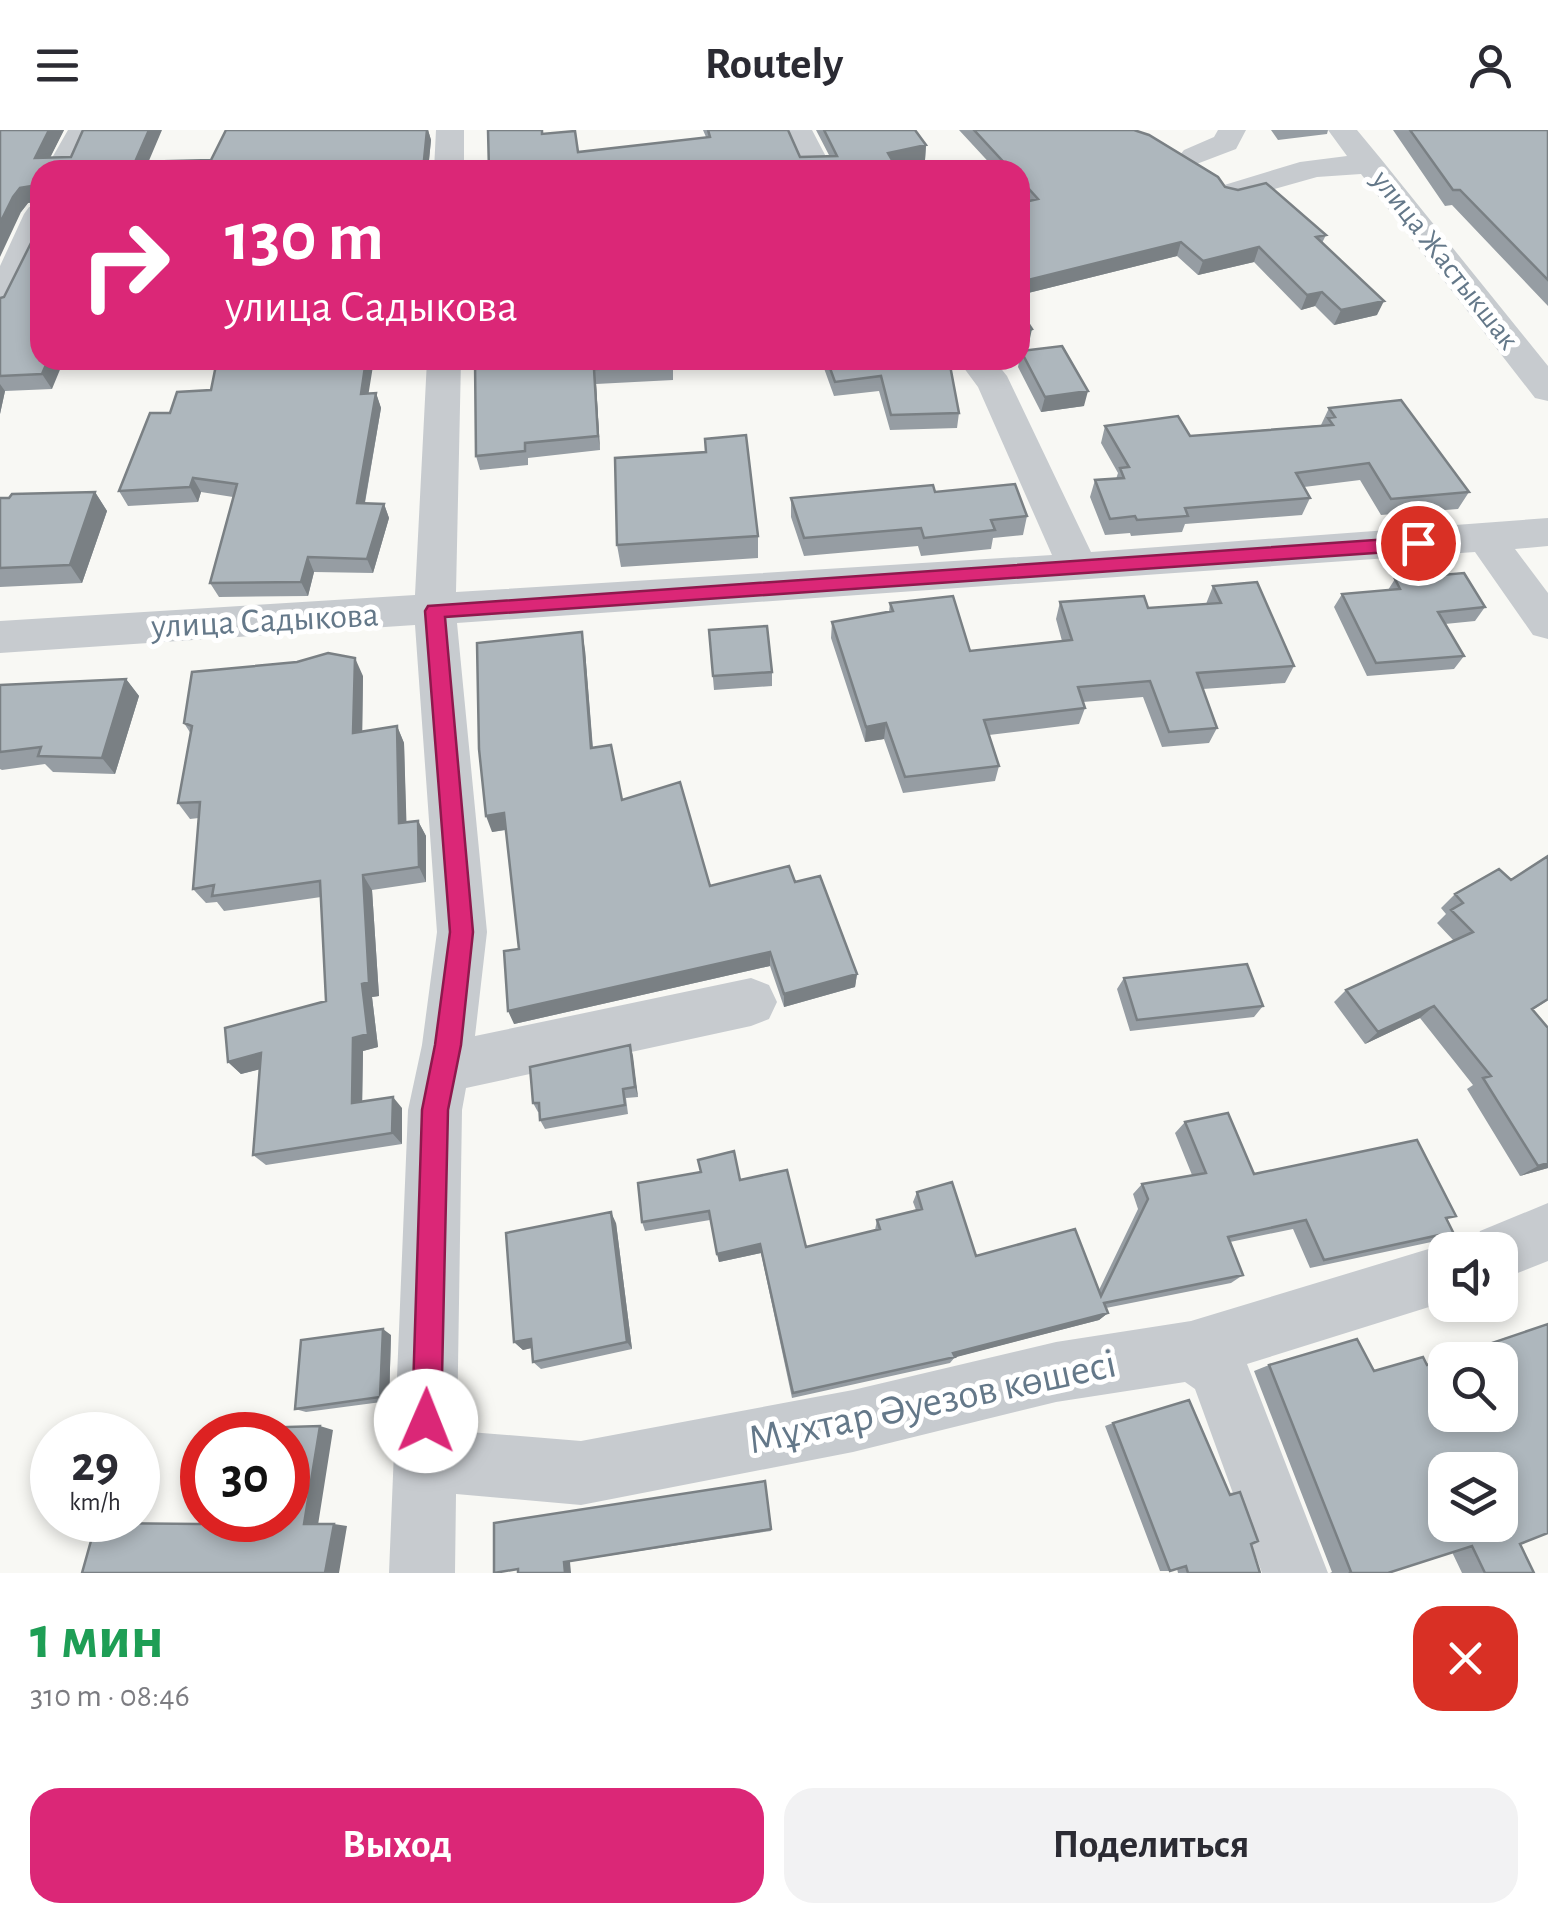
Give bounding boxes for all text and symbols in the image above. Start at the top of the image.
icon: menu [30,38,85,93]
icon: person [1463,38,1518,93]
text: Routely [705,42,843,87]
street label: улица Жастыкшак [1365,164,1524,355]
icon: right [60,200,190,330]
text: 130 m [225,203,384,273]
text: улица Садыкова [225,285,518,330]
pin [1376,501,1461,586]
icon: arrive [1391,516,1446,571]
street label: улица Садыкова [149,598,380,644]
map controls [1428,1232,1518,1542]
button: sound [1428,1232,1518,1322]
street label: Мұхтар Әуезов көшесі [744,1342,1120,1462]
button: search [1428,1342,1518,1432]
position arrow [374,1369,478,1473]
speed limit sign: 30 [180,1412,310,1542]
text: 29 [71,1440,119,1490]
button: layers [1428,1452,1518,1542]
text: km/h [69,1490,121,1515]
button: close [1413,1606,1518,1711]
text: 1 мин [30,1609,164,1669]
text: 310 m · 08:46 [30,1680,190,1712]
button: Выход [30,1788,764,1903]
button: Поделиться [784,1788,1518,1903]

